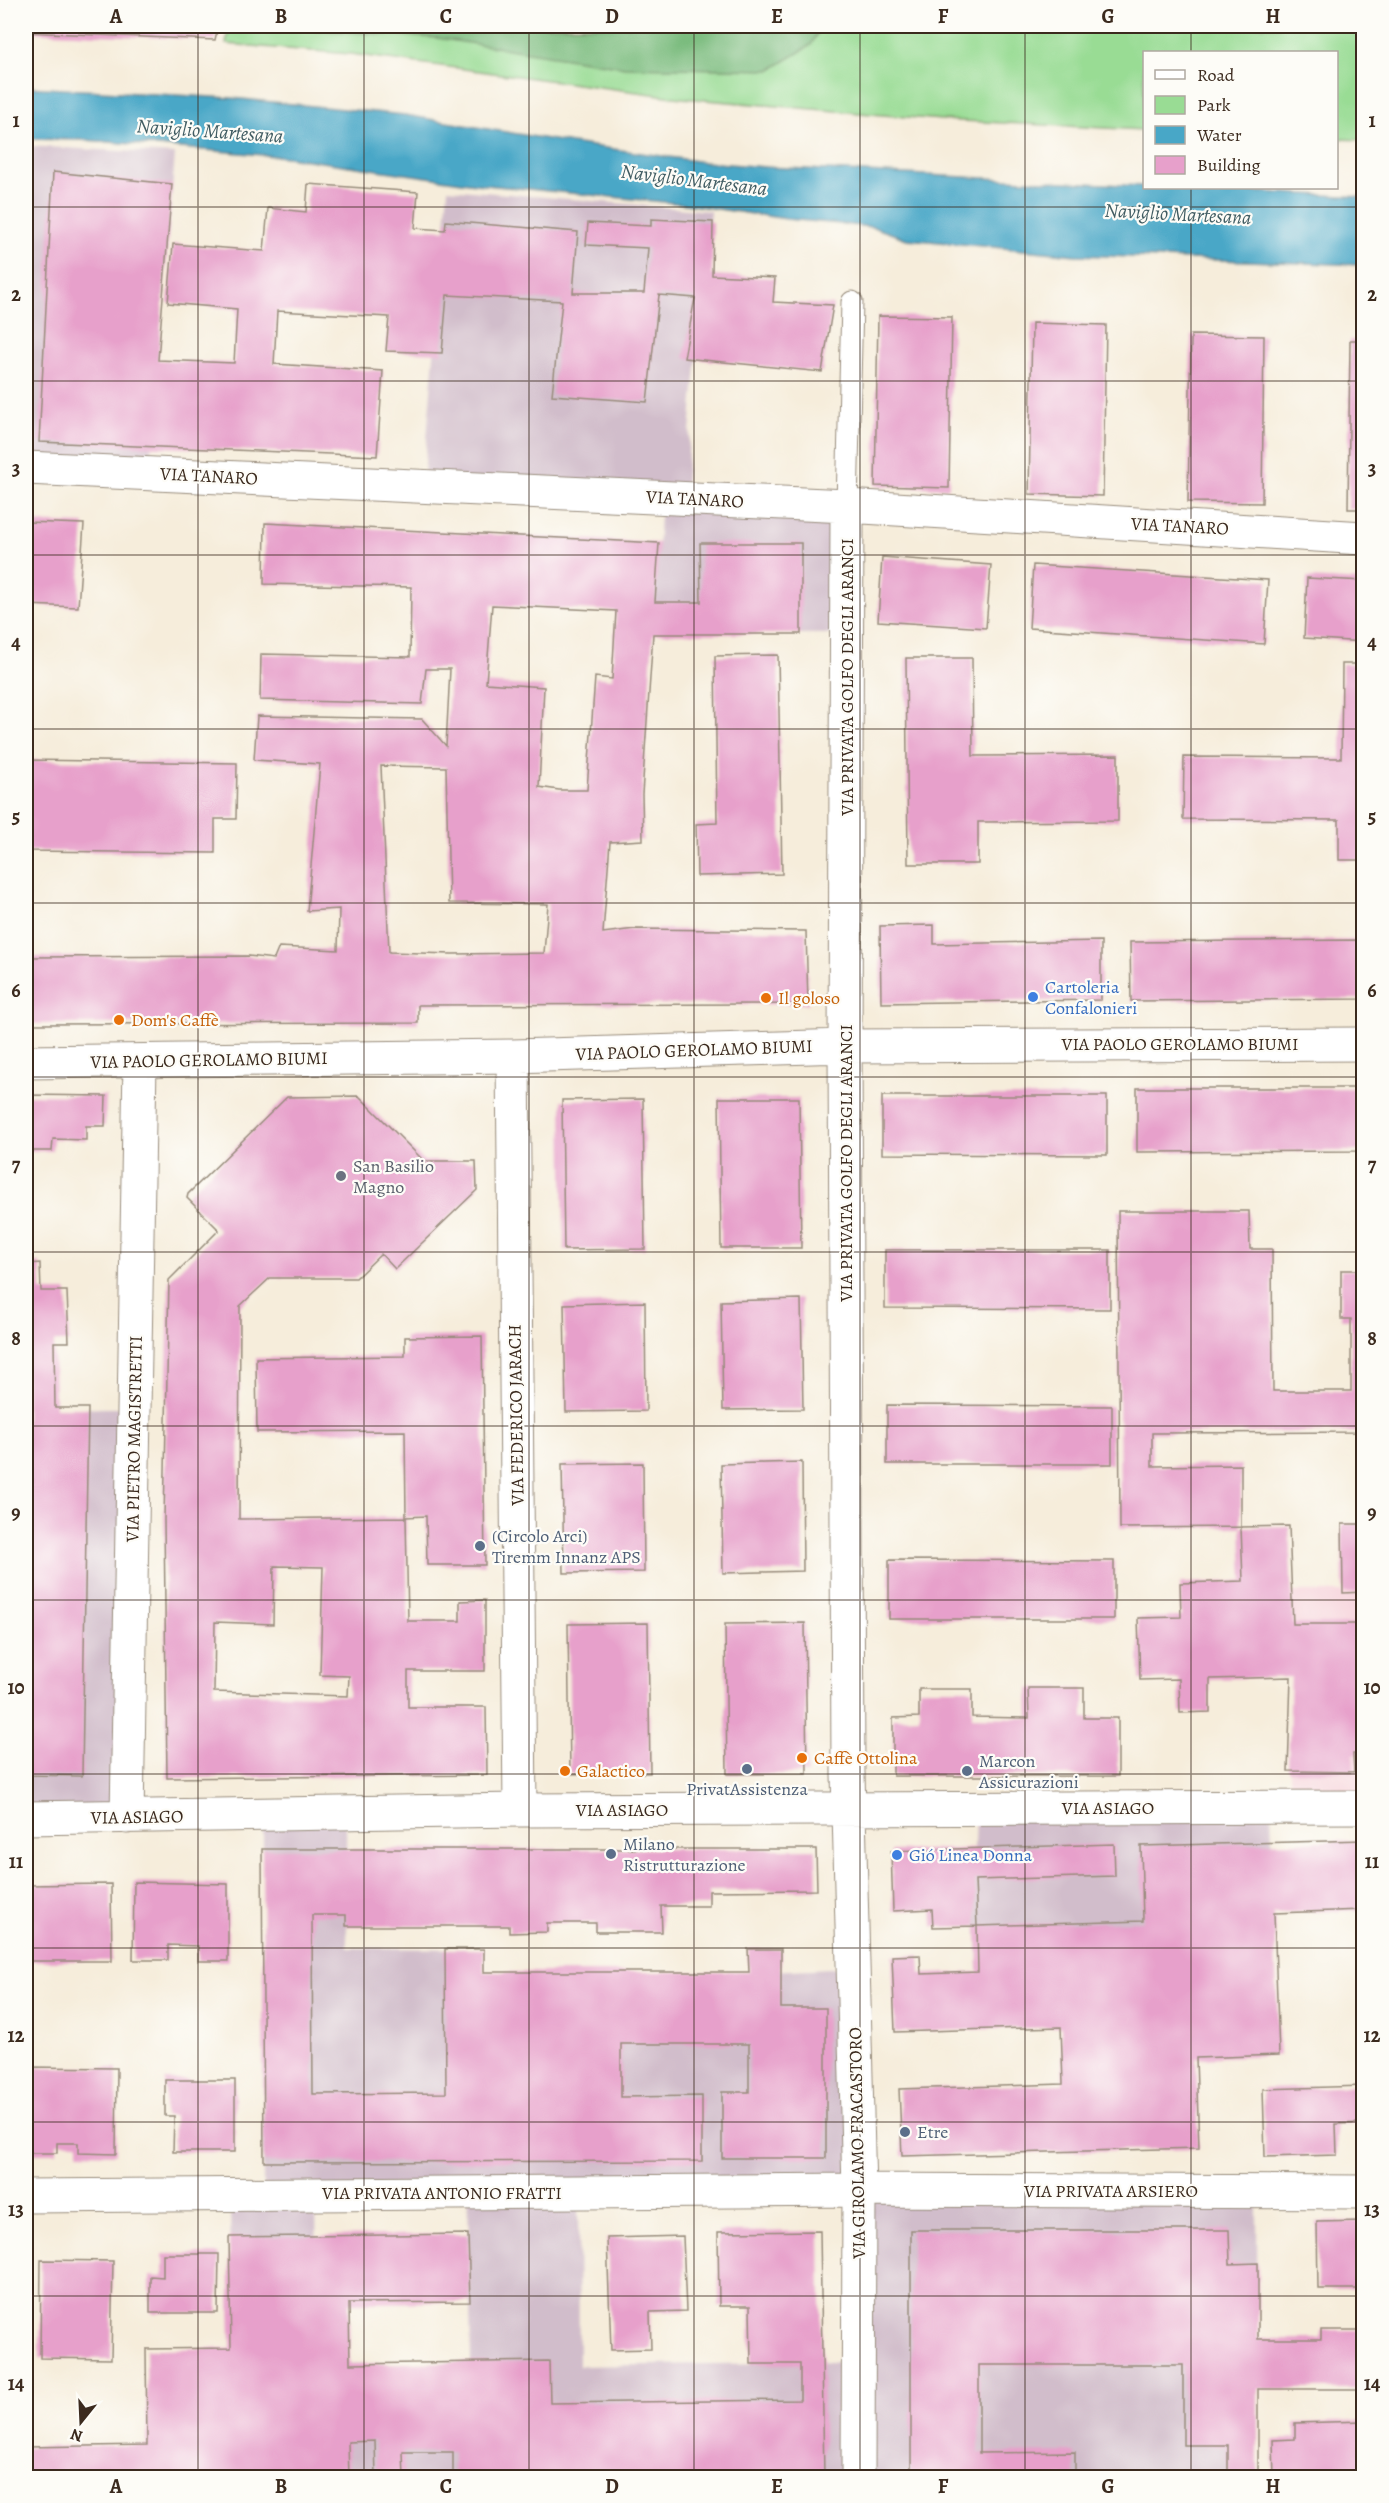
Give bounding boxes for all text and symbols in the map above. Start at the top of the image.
text: A [109,3,123,30]
text: B [275,3,287,30]
text: C [440,3,452,30]
text: D [605,3,619,30]
text: E [771,3,783,30]
text: F [938,3,949,30]
text: G [1101,3,1115,30]
text: H [1266,3,1281,30]
legend [1143,51,1338,189]
text: Road [1197,63,1235,87]
text: Park [1197,93,1231,117]
text: 1 [12,107,20,134]
text: 1 [1368,107,1376,134]
water label: Naviglio Martesana [136,112,284,150]
text: Water [1196,123,1242,147]
text: Building [1197,153,1261,177]
water label: Naviglio Martesana [620,158,768,202]
water label: Naviglio Martesana [1104,197,1252,231]
text: 2 [11,281,21,308]
text: 2 [1367,281,1377,308]
text: 3 [12,455,20,482]
text: 3 [1368,455,1376,482]
street label: VIA TANARO [159,461,258,491]
street label: VIA TANARO [645,484,744,514]
street label: VIA TANARO [1130,511,1229,541]
street label: VIA PRIVATA GOLFO DEGLI ARANCI [835,538,859,817]
text: 4 [11,629,21,656]
text: 4 [1367,629,1377,656]
text: 5 [12,803,20,830]
text: 5 [1368,803,1376,830]
place label: Cartoleria Confalonieri [1045,975,1137,1020]
text: 6 [11,977,21,1004]
text: 6 [1367,977,1377,1004]
place label: Il goloso [778,986,840,1010]
marker: Cartoleria Confalonieri [1026,990,1040,1004]
marker: Il goloso [759,991,773,1005]
place label: Dom's Caffè [131,1008,219,1032]
marker: Dom's Caffè [112,1013,126,1027]
street label: VIA PRIVATA GOLFO DEGLI ARANCI [834,1024,858,1303]
street label: VIA PAOLO GEROLAMO BIUMI [1060,1032,1299,1056]
street label: VIA PAOLO GEROLAMO BIUMI [574,1034,813,1066]
street label: VIA PAOLO GEROLAMO BIUMI [89,1046,328,1074]
text: 7 [12,1151,21,1178]
text: 7 [1368,1151,1377,1178]
place label: San Basilio Magno [353,1154,434,1199]
marker: San Basilio Magno [334,1169,348,1183]
street label: VIA FEDERICO JARACH [502,1324,530,1507]
text: 8 [11,1325,21,1352]
text: 8 [1367,1325,1377,1352]
street label: VIA PIETRO MAGISTRETTI [120,1336,148,1543]
text: 9 [11,1499,21,1526]
text: 9 [1367,1499,1377,1526]
place label: (Circolo Arci) Tiremm Innanz APS [492,1524,641,1569]
marker: (Circolo Arci) Tiremm Innanz APS [473,1539,487,1553]
text: 10 [7,1674,25,1701]
text: 10 [1363,1674,1381,1701]
place label: Caffè Ottolina [814,1746,918,1770]
place label: Marcon Assicurazioni [978,1749,1079,1794]
marker: Caffè Ottolina [795,1751,809,1765]
place label: Galactico [577,1759,645,1783]
marker: PrivatAssistenza [740,1762,754,1776]
marker: Galactico [558,1764,572,1778]
marker: Marcon Assicurazioni [960,1764,974,1778]
place label: PrivatAssistenza [686,1777,808,1801]
street label: VIA ASIAGO [1061,1796,1154,1820]
street label: VIA ASIAGO [575,1798,668,1822]
street label: VIA ASIAGO [90,1804,183,1830]
place label: Milano Ristrutturazione [623,1832,746,1877]
place label: Gió Linea Donna [909,1843,1033,1867]
marker: Milano Ristrutturazione [604,1847,618,1861]
text: 11 [9,1848,23,1875]
marker: Gió Linea Donna [890,1848,904,1862]
text: 11 [1365,1848,1379,1875]
text: 12 [8,2022,25,2049]
text: 12 [1364,2022,1381,2049]
street label: VIA GIROLAMO FRACASTORO [843,2027,871,2260]
place label: Etre [917,2120,948,2144]
marker: Etre [898,2125,912,2139]
street label: VIA PRIVATA ARSIERO [1023,2179,1198,2203]
street label: VIA PRIVATA ANTONIO FRATTI [321,2181,562,2205]
text: 13 [8,2196,24,2223]
text: 13 [1364,2196,1380,2223]
text: 14 [8,2370,25,2397]
text: 14 [1364,2370,1381,2397]
north arrow [51,2392,111,2452]
text: N [67,2423,86,2448]
text: A [109,2473,123,2500]
text: B [275,2473,287,2500]
text: C [440,2473,452,2500]
text: D [605,2473,619,2500]
text: E [771,2473,783,2500]
text: F [938,2473,949,2500]
text: G [1101,2473,1115,2500]
text: H [1266,2473,1281,2500]

